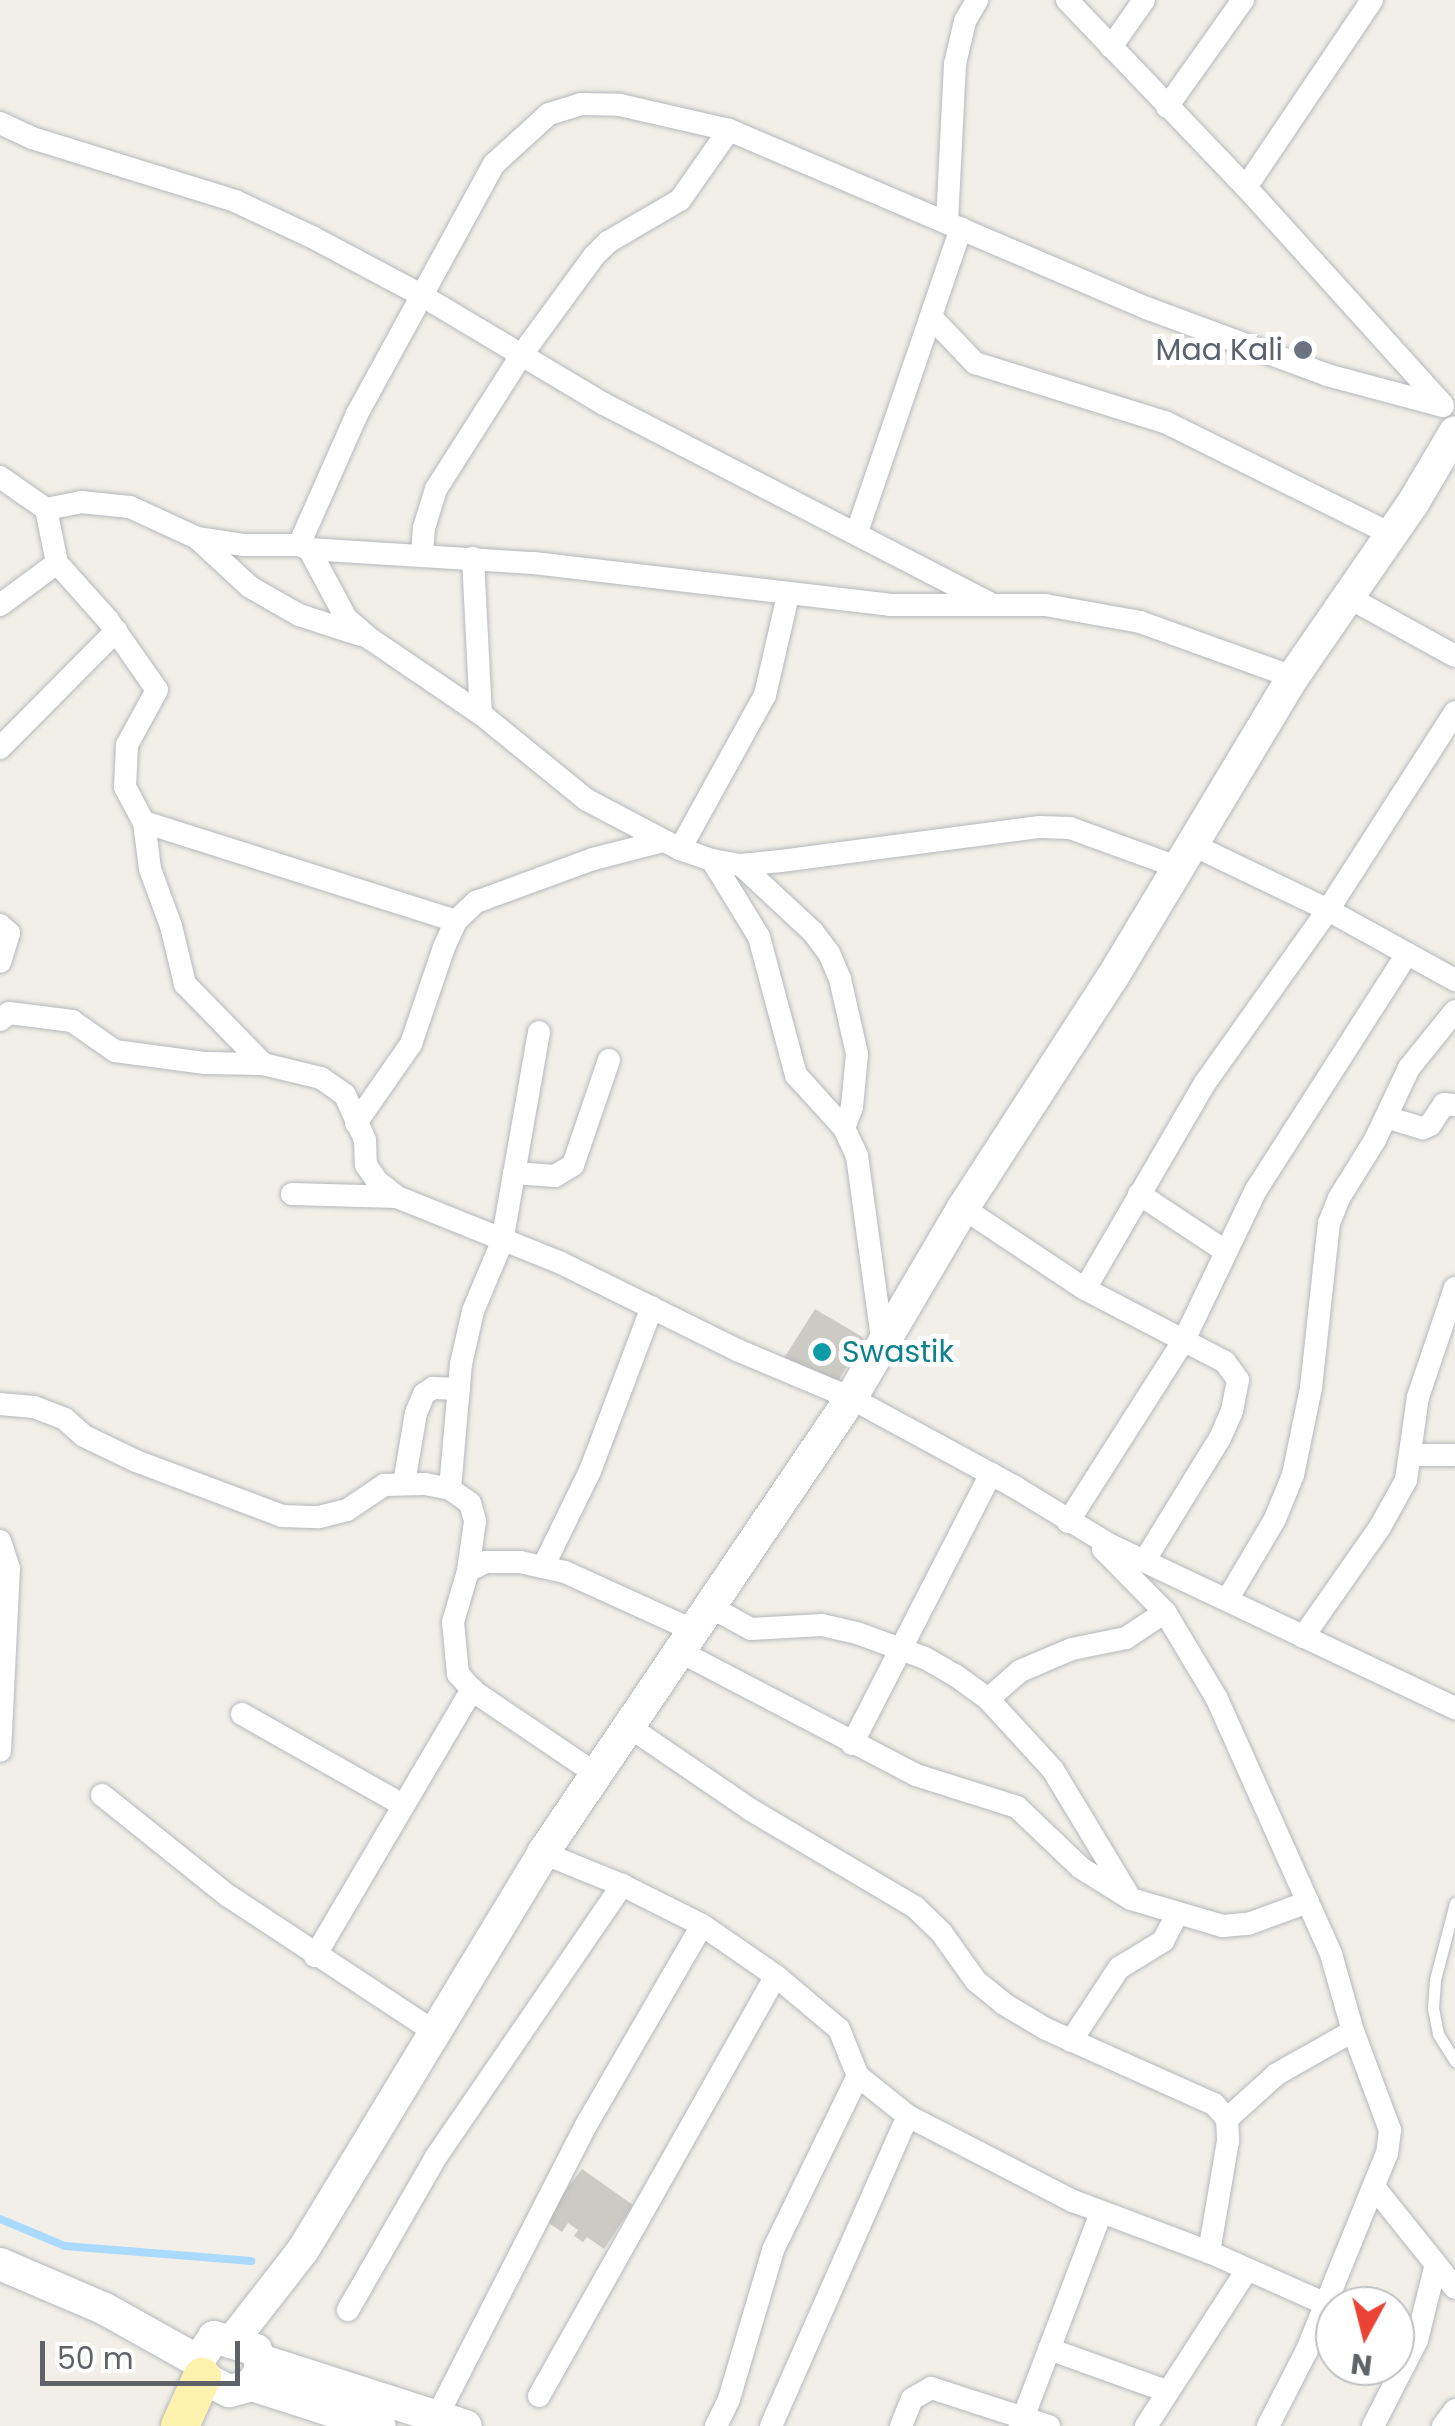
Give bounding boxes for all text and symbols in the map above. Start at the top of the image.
place label: Maa Kali [1156,332,1283,368]
marker: Maa Kali [1292,339,1314,361]
place label: Swastik [842,1334,954,1370]
marker: Swastik [811,1341,833,1363]
north arrow [1315,2286,1415,2386]
scale bar [45,2321,245,2383]
text: 50 m [57,2337,134,2380]
text: N [1349,2344,1374,2385]

